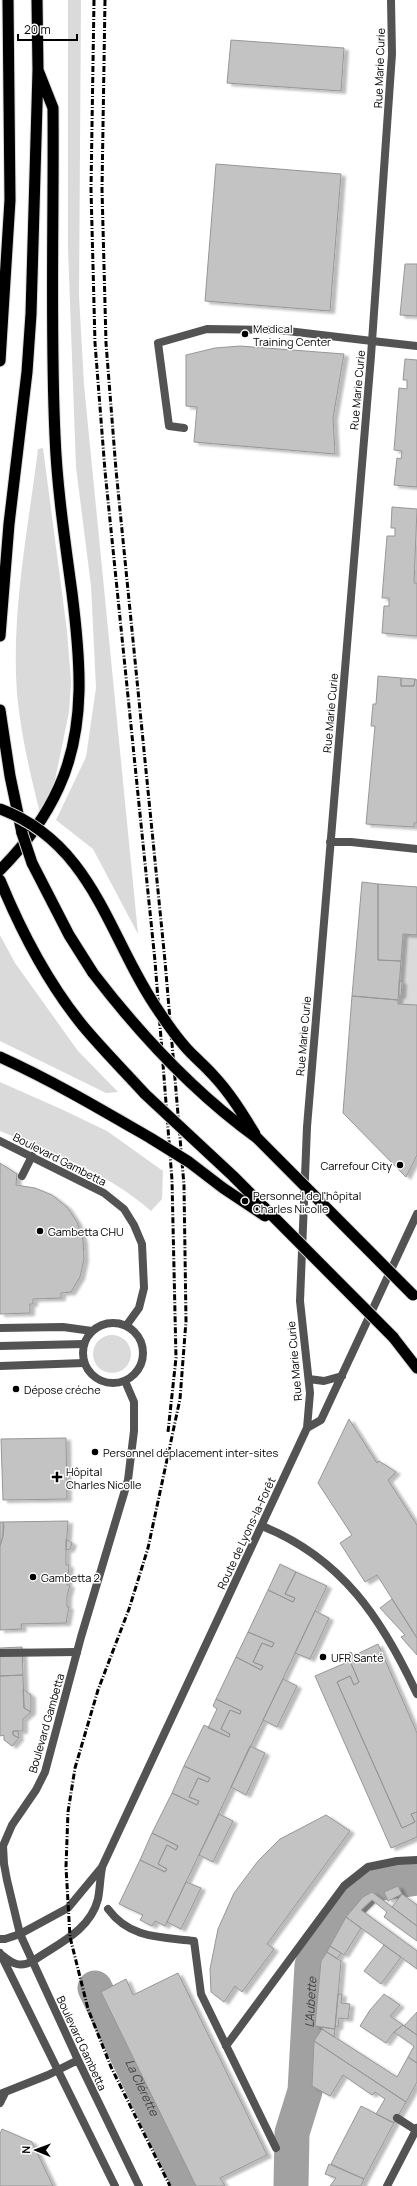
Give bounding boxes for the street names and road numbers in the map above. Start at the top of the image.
street label: Rue Marie Curie [370,27,388,108]
street label: Rue Marie Curie [346,349,368,431]
street label: Rue Marie Curie [319,672,341,754]
street label: Rue Marie Curie [292,995,314,1077]
street label: Boulevard Gambetta [11,1129,109,1189]
street label: Rue Marie Curie [283,1320,305,1402]
street label: Route de Lyons-la-Forêt [213,1475,279,1591]
street label: Boulevard Gambetta [25,1671,67,1775]
street label: Boulevard Gambetta [53,1993,111,2093]

